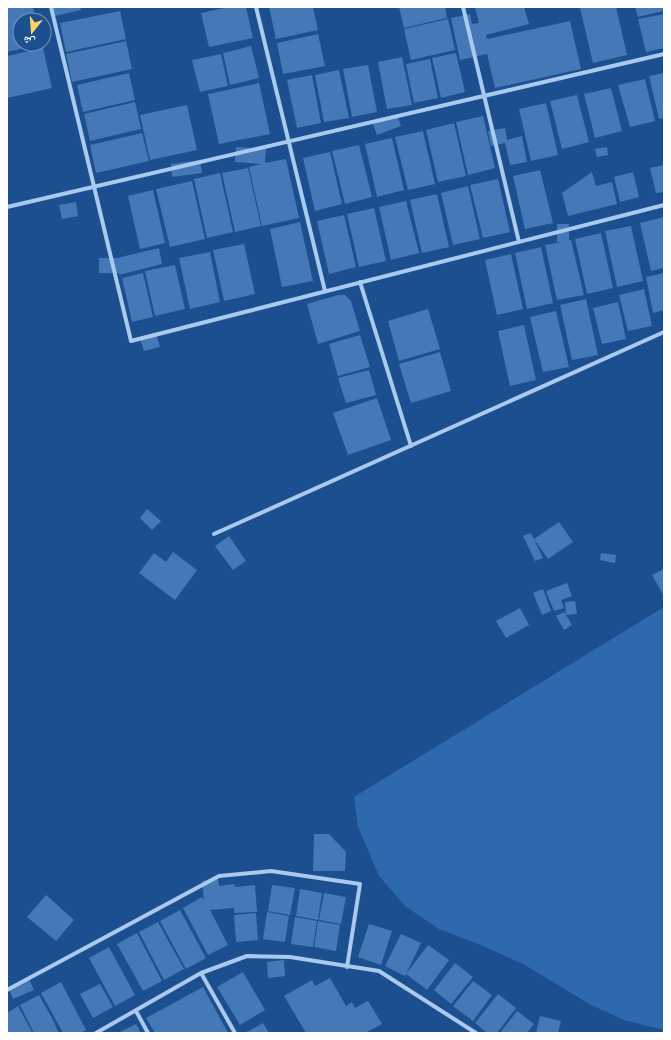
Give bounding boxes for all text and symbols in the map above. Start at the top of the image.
north arrow [12,12,52,52]
text: ش [21,32,37,49]

